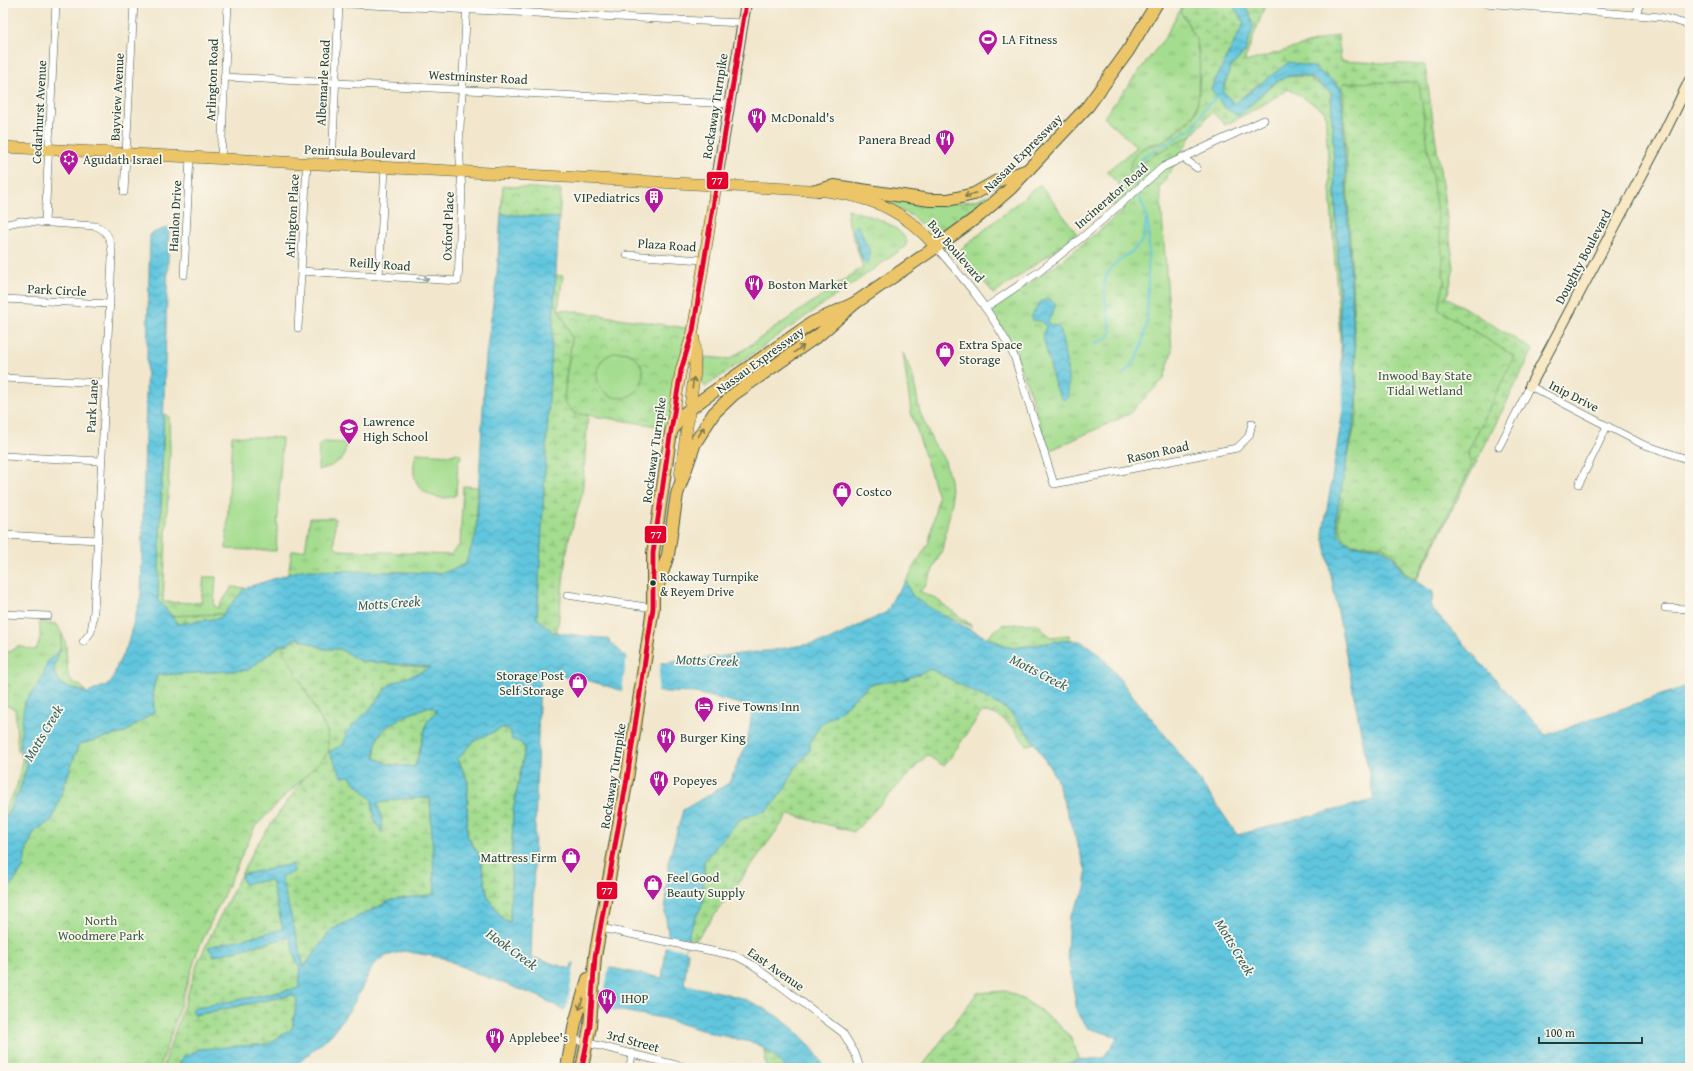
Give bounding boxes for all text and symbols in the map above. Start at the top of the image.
sports icon: LA Fitness [977,28,999,56]
place label: LA Fitness [1002,30,1057,49]
street label: Arlington Road [201,38,223,122]
street label: Albemarle Road [311,39,335,127]
street label: Bayview Avenue [105,52,129,142]
street label: Rockaway Turnpike [697,52,733,160]
street label: Cedarhurst Avenue [27,60,51,164]
street label: Westminster Road [428,65,528,89]
restaurant icon: McDonald's [746,106,768,134]
place label: McDonald's [771,108,835,127]
street label: Nassau Expressway [979,109,1067,197]
restaurant icon: Panera Bread [934,128,956,156]
place label: Panera Bread [859,130,931,149]
street label: Peninsula Boulevard [304,140,416,164]
synagogue icon: Agudath Israel [58,148,80,176]
place label: Agudath Israel [83,150,163,169]
street label: Incinerator Road [1070,159,1152,233]
line badge: 77 [706,171,729,190]
text: 77 [711,172,723,188]
street label: Arlington Place [280,173,304,259]
street label: Hanlon Drive [164,180,186,252]
building icon: VIPediatrics [643,186,665,214]
place label: VIPediatrics [573,188,640,207]
street label: Oxford Place [437,191,459,261]
one-way arrow [963,192,976,199]
street label: Doughty Boulevard [1550,206,1616,308]
street label: Bay Boulevard [923,215,989,287]
street label: Plaza Road [637,233,697,257]
street label: Reilly Road [349,252,411,276]
restaurant icon: Boston Market [743,273,765,301]
one-way arrow [417,275,430,282]
place label: Boston Market [768,275,848,294]
street label: Park Circle [27,279,87,301]
street label: Nassau Expressway [712,321,808,398]
place label: Extra Space Storage [959,335,1022,369]
shop icon: Extra Space Storage [934,340,956,368]
one-way arrow [793,345,804,353]
park label: Inwood Bay State Tidal Wetland [1378,366,1472,400]
street label: Inip Drive [1546,375,1602,417]
one-way arrow [690,377,697,390]
street label: Park Lane [81,379,103,433]
street label: Rockaway Turnpike [637,396,671,504]
place label: Lawrence High School [363,412,428,446]
school or university icon: Lawrence High School [338,417,360,445]
one-way arrow [697,427,705,438]
street label: Rason Road [1125,436,1191,468]
shop icon: Costco [831,480,853,508]
place label: Costco [856,482,892,501]
line badge: 77 [644,525,667,544]
text: 77 [650,526,662,542]
place label: Rockaway Turnpike & Reyem Drive [660,568,759,600]
marker: Rockaway Turnpike & Reyem Drive [648,578,658,588]
water label: Motts Creek [357,591,422,615]
water label: Motts Creek [675,649,739,671]
water label: Motts Creek [1007,649,1072,695]
place label: Storage Post Self Storage [496,666,564,700]
shop icon: Storage Post Self Storage [567,671,589,699]
hotel icon: Five Towns Inn [693,695,715,723]
place label: Five Towns Inn [718,697,800,716]
water label: Motts Creek [18,700,68,765]
street label: Rockaway Turnpike [595,722,631,830]
restaurant icon: Burger King [655,726,677,754]
place label: Burger King [680,728,746,747]
restaurant icon: Popeyes [648,769,670,797]
place label: Popeyes [673,771,717,790]
shop icon: Mattress Firm [560,846,582,874]
place label: Mattress Firm [481,848,557,867]
place label: Feel Good Beauty Supply [667,868,746,902]
shop icon: Feel Good Beauty Supply [642,873,664,901]
line badge: 77 [596,881,618,900]
text: 77 [601,882,613,898]
park label: North Woodmere Park [58,911,145,945]
water label: Motts Creek [1210,915,1260,980]
water label: Hook Creek [481,923,542,975]
street label: East Avenue [744,942,808,996]
restaurant icon: IHOP [596,987,618,1015]
place label: IHOP [621,989,649,1008]
one-way arrow [577,997,584,1010]
scale bar [1539,1019,1642,1045]
text: 100 m [1545,1024,1575,1041]
street label: 3rd Street [604,1025,662,1057]
restaurant icon: Applebee's [484,1026,506,1054]
place label: Applebee's [509,1028,568,1047]

